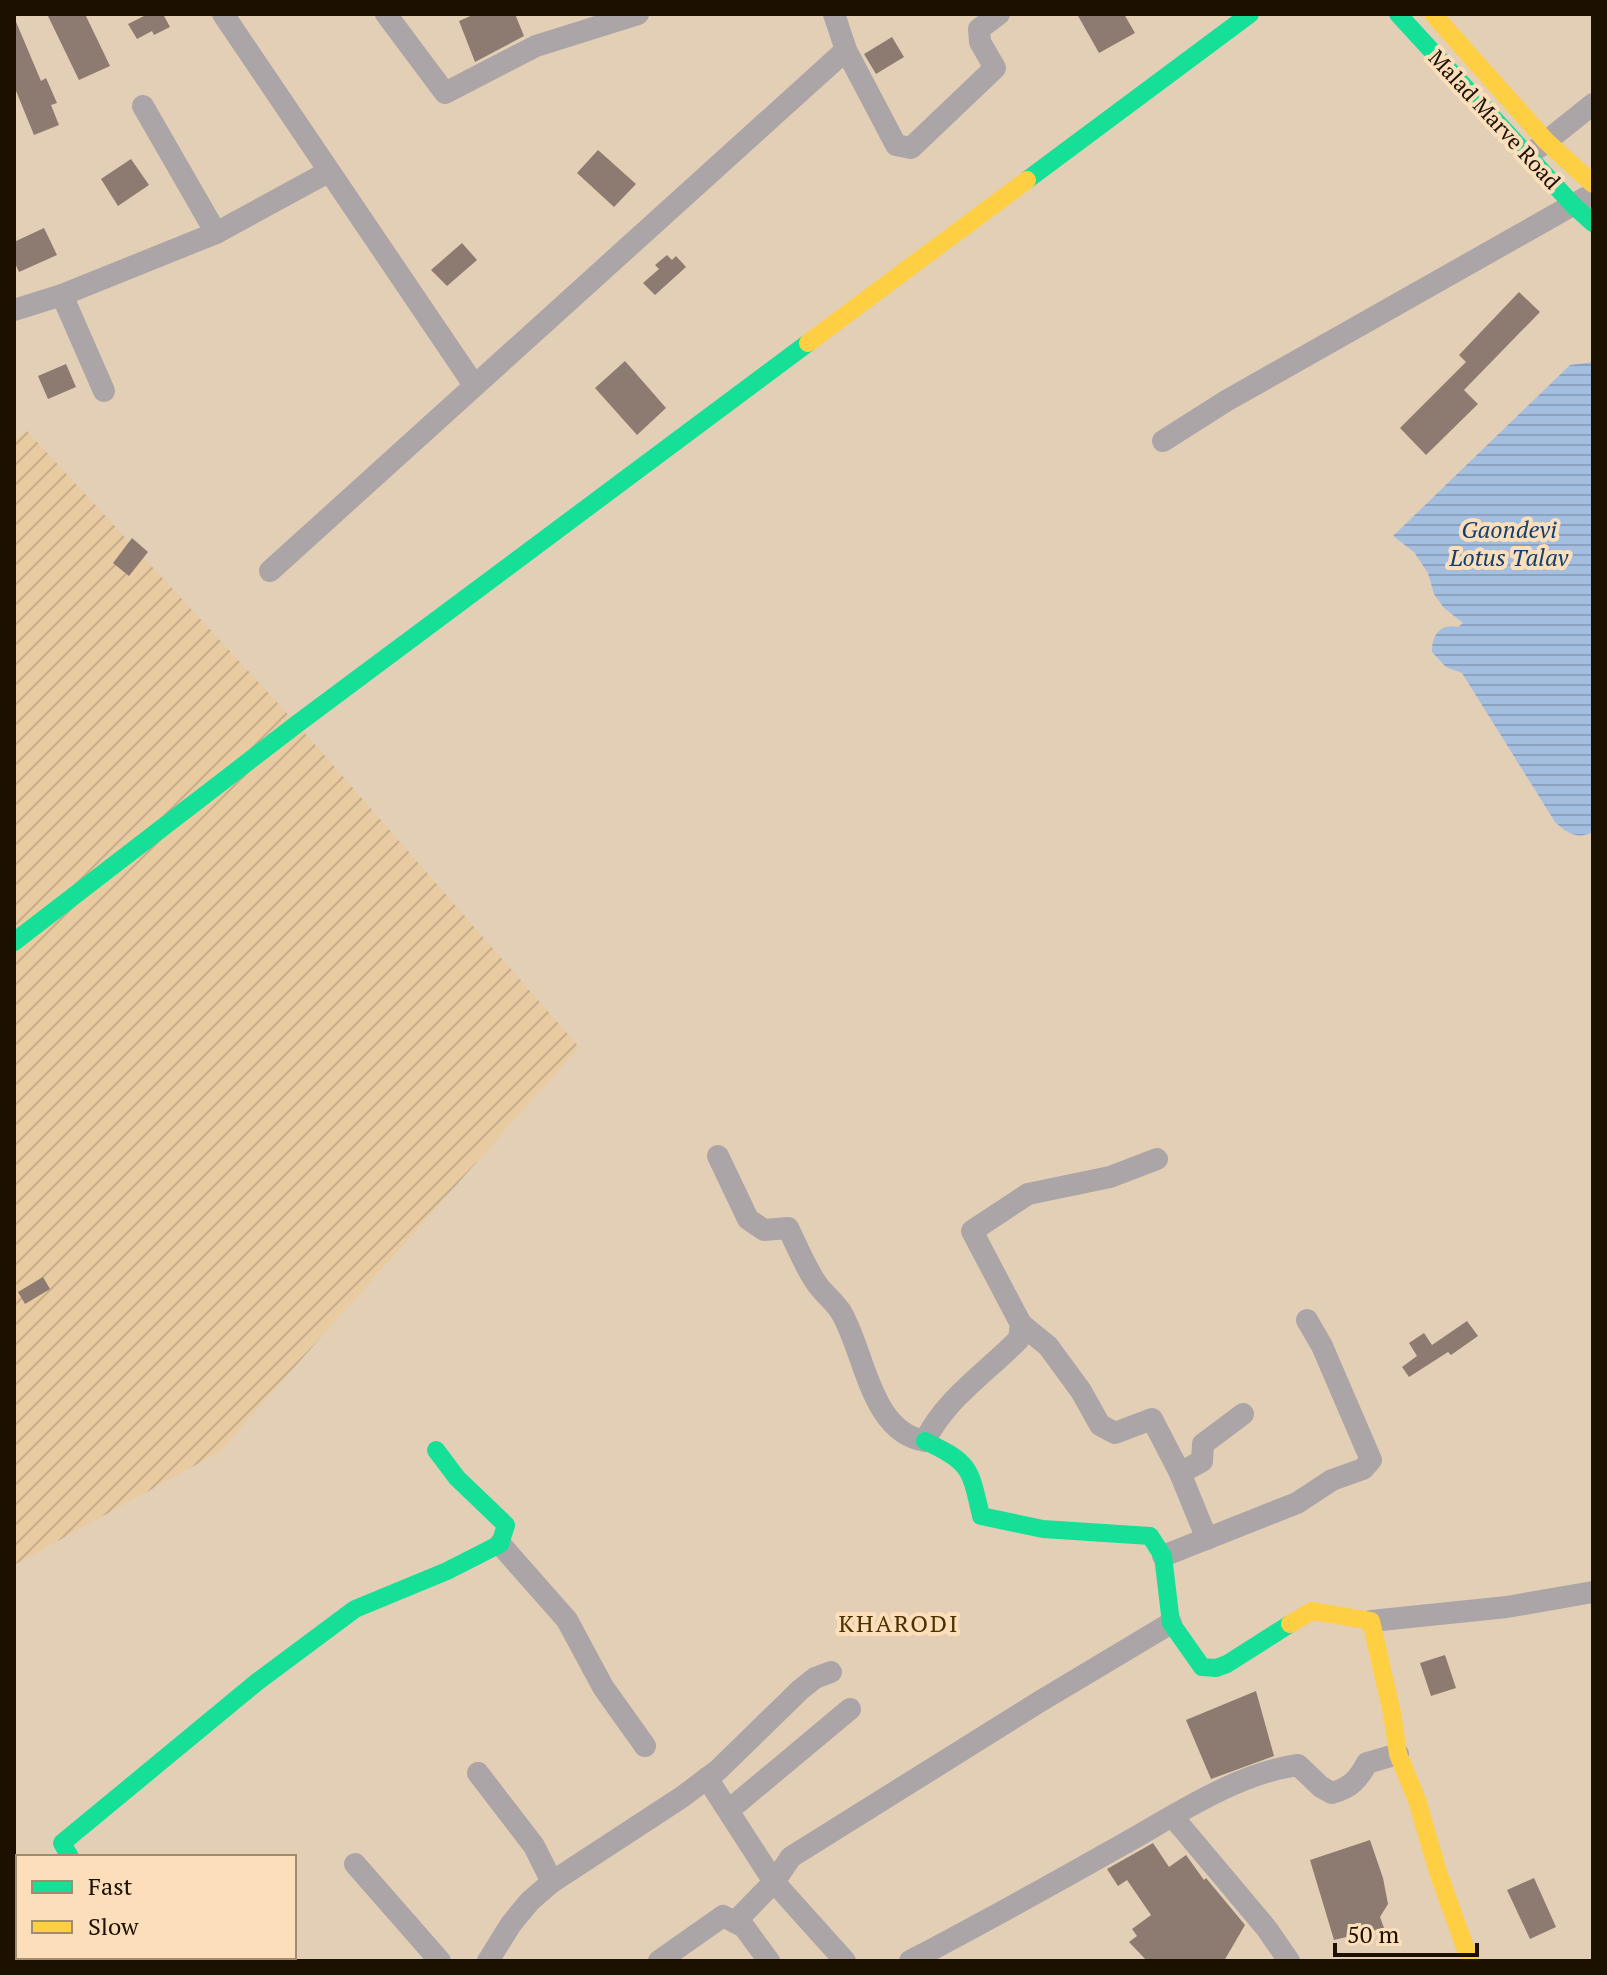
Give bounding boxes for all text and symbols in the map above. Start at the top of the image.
street label: Malad Marve Road [1423,43,1567,195]
water label: Gaondevi Lotus Talav [1449,513,1569,573]
district label: KHARODI [838,1607,960,1639]
legend [16,1855,296,1959]
text: Fast [88,1870,133,1902]
scale bar [1335,1907,1477,1957]
text: Slow [88,1910,139,1942]
text: 50 m [1347,1918,1399,1950]

